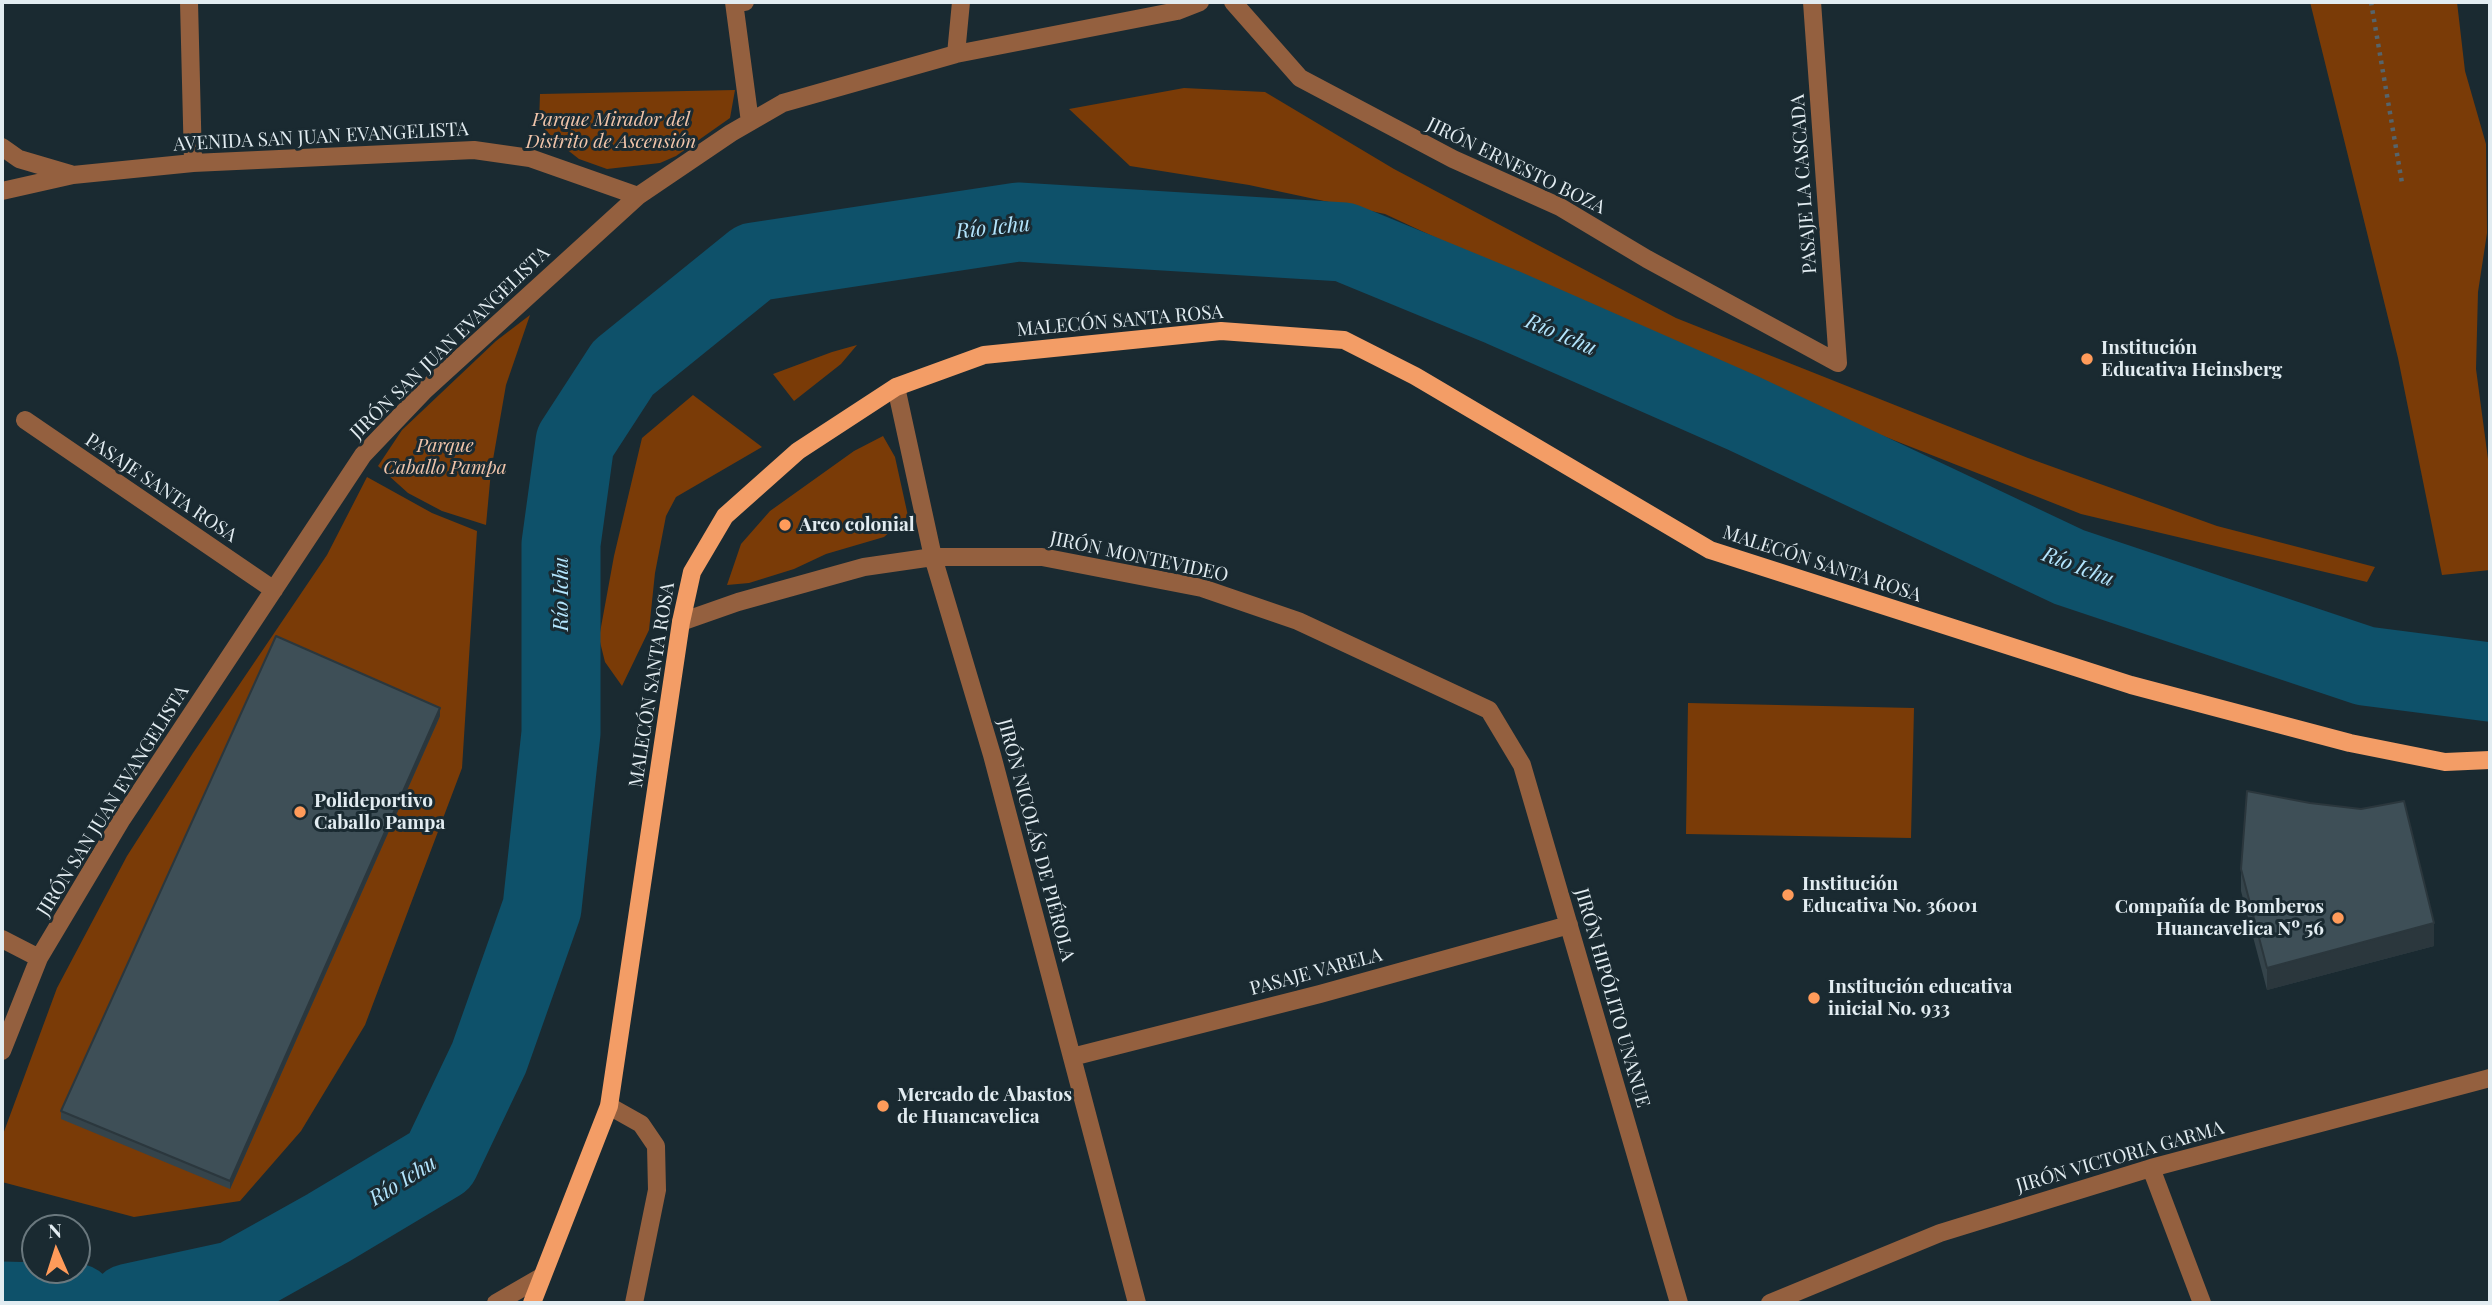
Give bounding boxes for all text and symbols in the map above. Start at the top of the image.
street label: PASAJE LA CASCADA [1786,93,1822,275]
park label: Parque Mirador del Distrito de Ascensión [526,109,696,153]
street label: JIRÓN ERNESTO BOZA [1423,113,1609,219]
street label: AVENIDA SAN JUAN EVANGELISTA [173,118,469,156]
water label: Río Ichu [955,212,1031,244]
street label: JIRÓN SAN JUAN EVANGELISTA [346,242,554,444]
street label: MALECÓN SANTA ROSA [1016,301,1224,341]
water label: Río Ichu [1522,309,1600,361]
place label: Institución Educativa Heinsberg [2101,337,2282,381]
marker: Institución Educativa Heinsberg [2079,351,2095,367]
street label: PASAJE SANTA ROSA [81,429,241,547]
park label: Parque Caballo Pampa [383,435,507,479]
place label: Arco colonial [799,514,915,536]
marker: Arco colonial [777,517,793,533]
street label: MALECÓN SANTA ROSA [1720,521,1924,607]
street label: JIRÓN MONTEVIDEO [1048,527,1230,587]
water label: Río Ichu [2039,542,2117,592]
water label: Río Ichu [548,557,574,631]
street label: MALECÓN SANTA ROSA [625,581,679,789]
street label: JIRÓN SAN JUAN EVANGELISTA [32,681,194,921]
street label: JIRÓN NICOLÁS DE PIÉROLA [993,716,1079,964]
place label: Polideportivo Caballo Pampa [314,790,445,834]
marker: Polideportivo Caballo Pampa [292,804,308,820]
place label: Institución Educativa No. 36001 [1802,873,1978,917]
street label: JIRÓN HIPÓLITO UNANUE [1570,886,1654,1110]
marker: Institución Educativa No. 36001 [1780,887,1796,903]
place label: Compañía de Bomberos Huancavelica Nº 56 [2115,896,2324,940]
marker: Compañía de Bomberos Huancavelica Nº 56 [2330,910,2346,926]
street label: PASAJE VARELA [1247,943,1385,1001]
place label: Institución educativa inicial No. 933 [1828,976,2012,1020]
marker: Institución educativa inicial No. 933 [1806,990,1822,1006]
place label: Mercado de Abastos de Huancavelica [897,1084,1072,1128]
marker: Mercado de Abastos de Huancavelica [875,1098,891,1114]
street label: JIRÓN VICTORIA GARMA [2013,1116,2227,1198]
water label: Río Ichu [365,1151,441,1211]
north arrow [21,1214,91,1284]
text: N [47,1217,63,1243]

